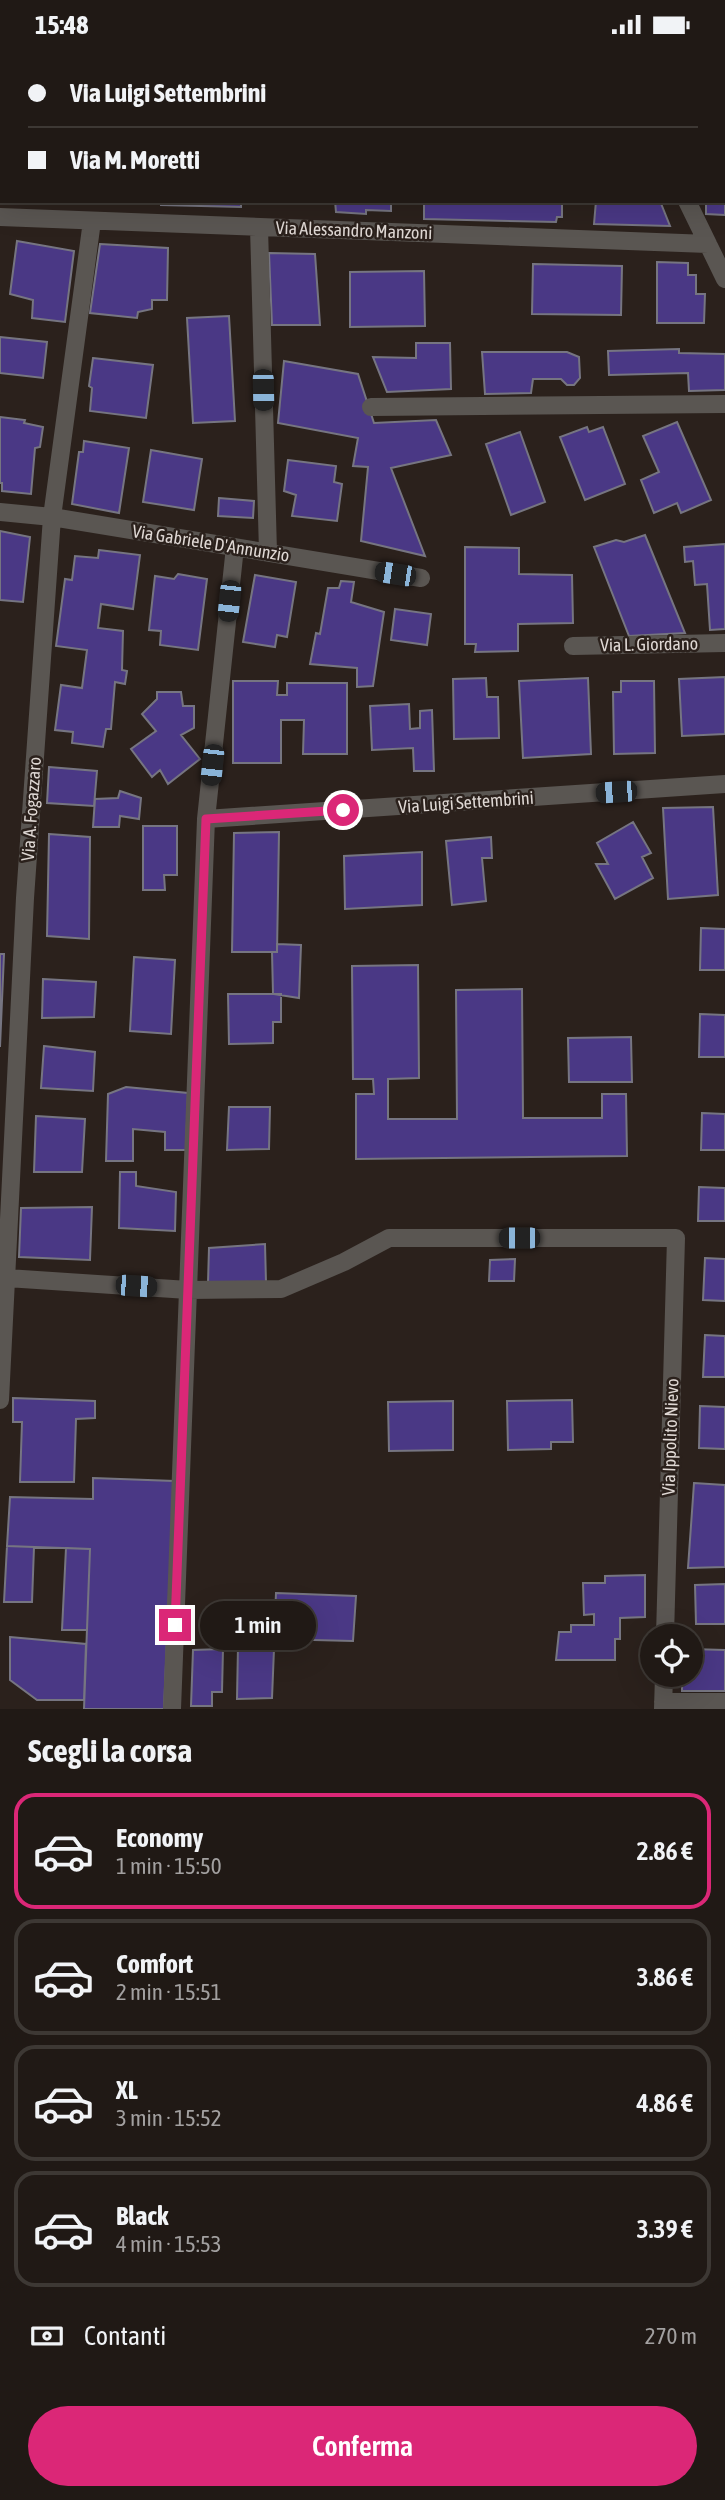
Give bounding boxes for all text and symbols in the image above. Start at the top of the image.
text: 15:48 [35,10,89,40]
text: Via Luigi Settembrini [70,78,266,108]
text: Via M. Moretti [70,145,200,175]
street label: Via Alessandro Manzoni [275,217,433,243]
car [253,369,274,411]
street label: Via Gabriele D'Annunzio [131,520,291,566]
car [373,560,418,588]
car [217,579,242,623]
street label: Via L. Giordano [600,633,698,655]
car [200,743,225,787]
street label: Via A. Fogazzaro [17,756,45,862]
car [595,780,638,804]
street label: Via Luigi Settembrini [398,787,534,817]
route start [327,794,359,826]
car [499,1228,541,1249]
car [115,1274,158,1298]
street label: Via Ippolito Nievo [657,1378,683,1496]
callout: 1 min [200,1601,315,1649]
route end [159,1609,191,1641]
text: 1 min [235,1612,281,1638]
map controls [640,1624,703,1687]
button: locate [640,1624,703,1687]
text: Scegli la corsa [28,1732,192,1769]
icon: car [32,1820,95,1883]
text: Economy [116,1823,203,1853]
text: 2.86 € [636,1836,693,1866]
text: 1 min · 15:50 [116,1853,222,1879]
icon: car [32,1946,95,2009]
text: Comfort [116,1949,193,1979]
text: 3.86 € [636,1962,693,1992]
text: 2 min · 15:51 [116,1979,222,2005]
icon: car [32,2072,95,2135]
text: XL [116,2075,138,2105]
text: 4.86 € [636,2088,693,2118]
text: 3 min · 15:52 [116,2105,222,2131]
icon: car [32,2198,95,2261]
text: Black [116,2201,168,2231]
text: 3.39 € [636,2214,693,2244]
text: 4 min · 15:53 [116,2231,222,2257]
icon: cash [28,2317,66,2355]
text: Contanti [84,2321,166,2351]
text: 270 m [645,2323,697,2349]
button: Conferma [28,2406,697,2486]

